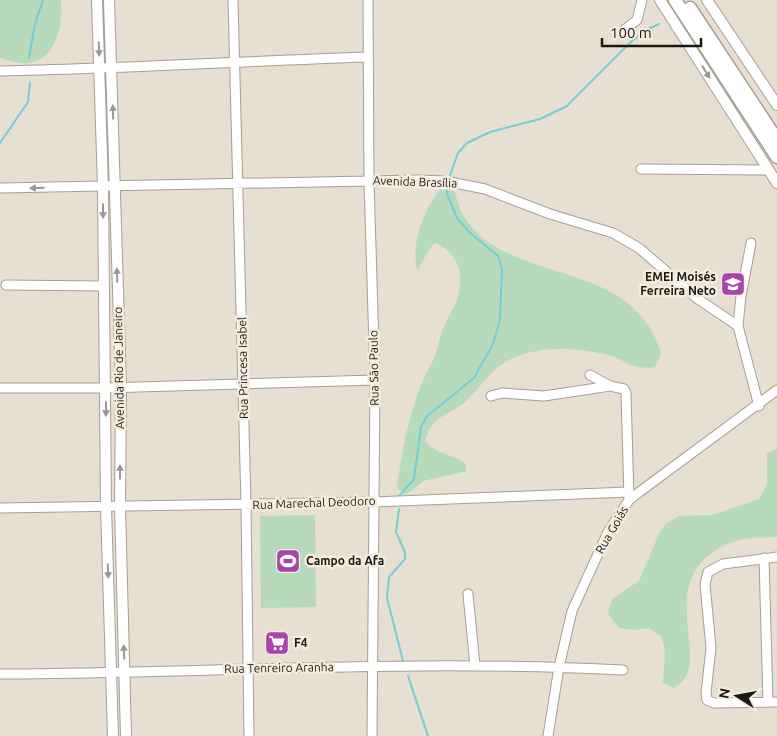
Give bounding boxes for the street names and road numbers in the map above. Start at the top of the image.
street label: Avenida Brasília [373,174,457,189]
street label: Avenida Rio de Janeiro [111,307,126,429]
street label: Rua Princesa Isabel [235,317,250,419]
street label: Rua São Paulo [366,330,381,406]
street label: Rua Marechal Deodoro [252,494,376,511]
street label: Rua Goiás [593,504,630,556]
street label: Rua Tenreiro Aranha [224,660,334,675]

